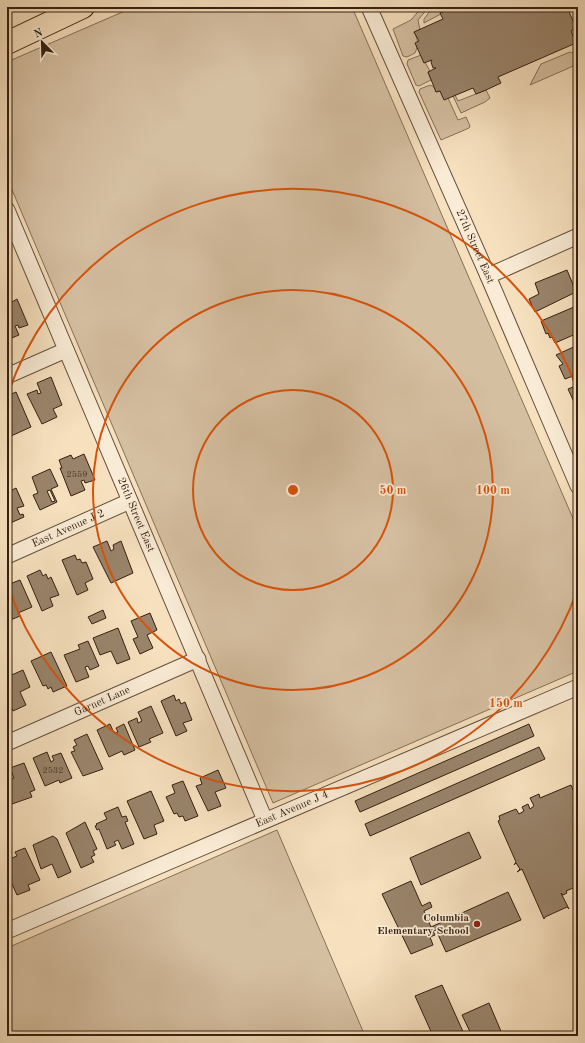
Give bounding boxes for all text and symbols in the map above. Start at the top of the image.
north arrow [22,22,62,62]
text: N [33,27,45,41]
street label: 27th Street East [454,208,496,285]
house number: 2559 [67,470,87,479]
street label: 26th Street East [115,476,157,554]
centre of rings [286,483,300,497]
text: 50 m [380,484,407,497]
text: 100 m [476,485,510,497]
street label: East Avenue J 2 [30,508,106,550]
street label: Garnet Lane [73,684,132,718]
text: 150 m [489,697,523,710]
house number: 2532 [43,766,63,775]
street label: East Avenue J 4 [254,789,330,830]
place label: Columbia Elementary School [377,913,470,937]
marker: Columbia Elementary School [472,919,482,929]

